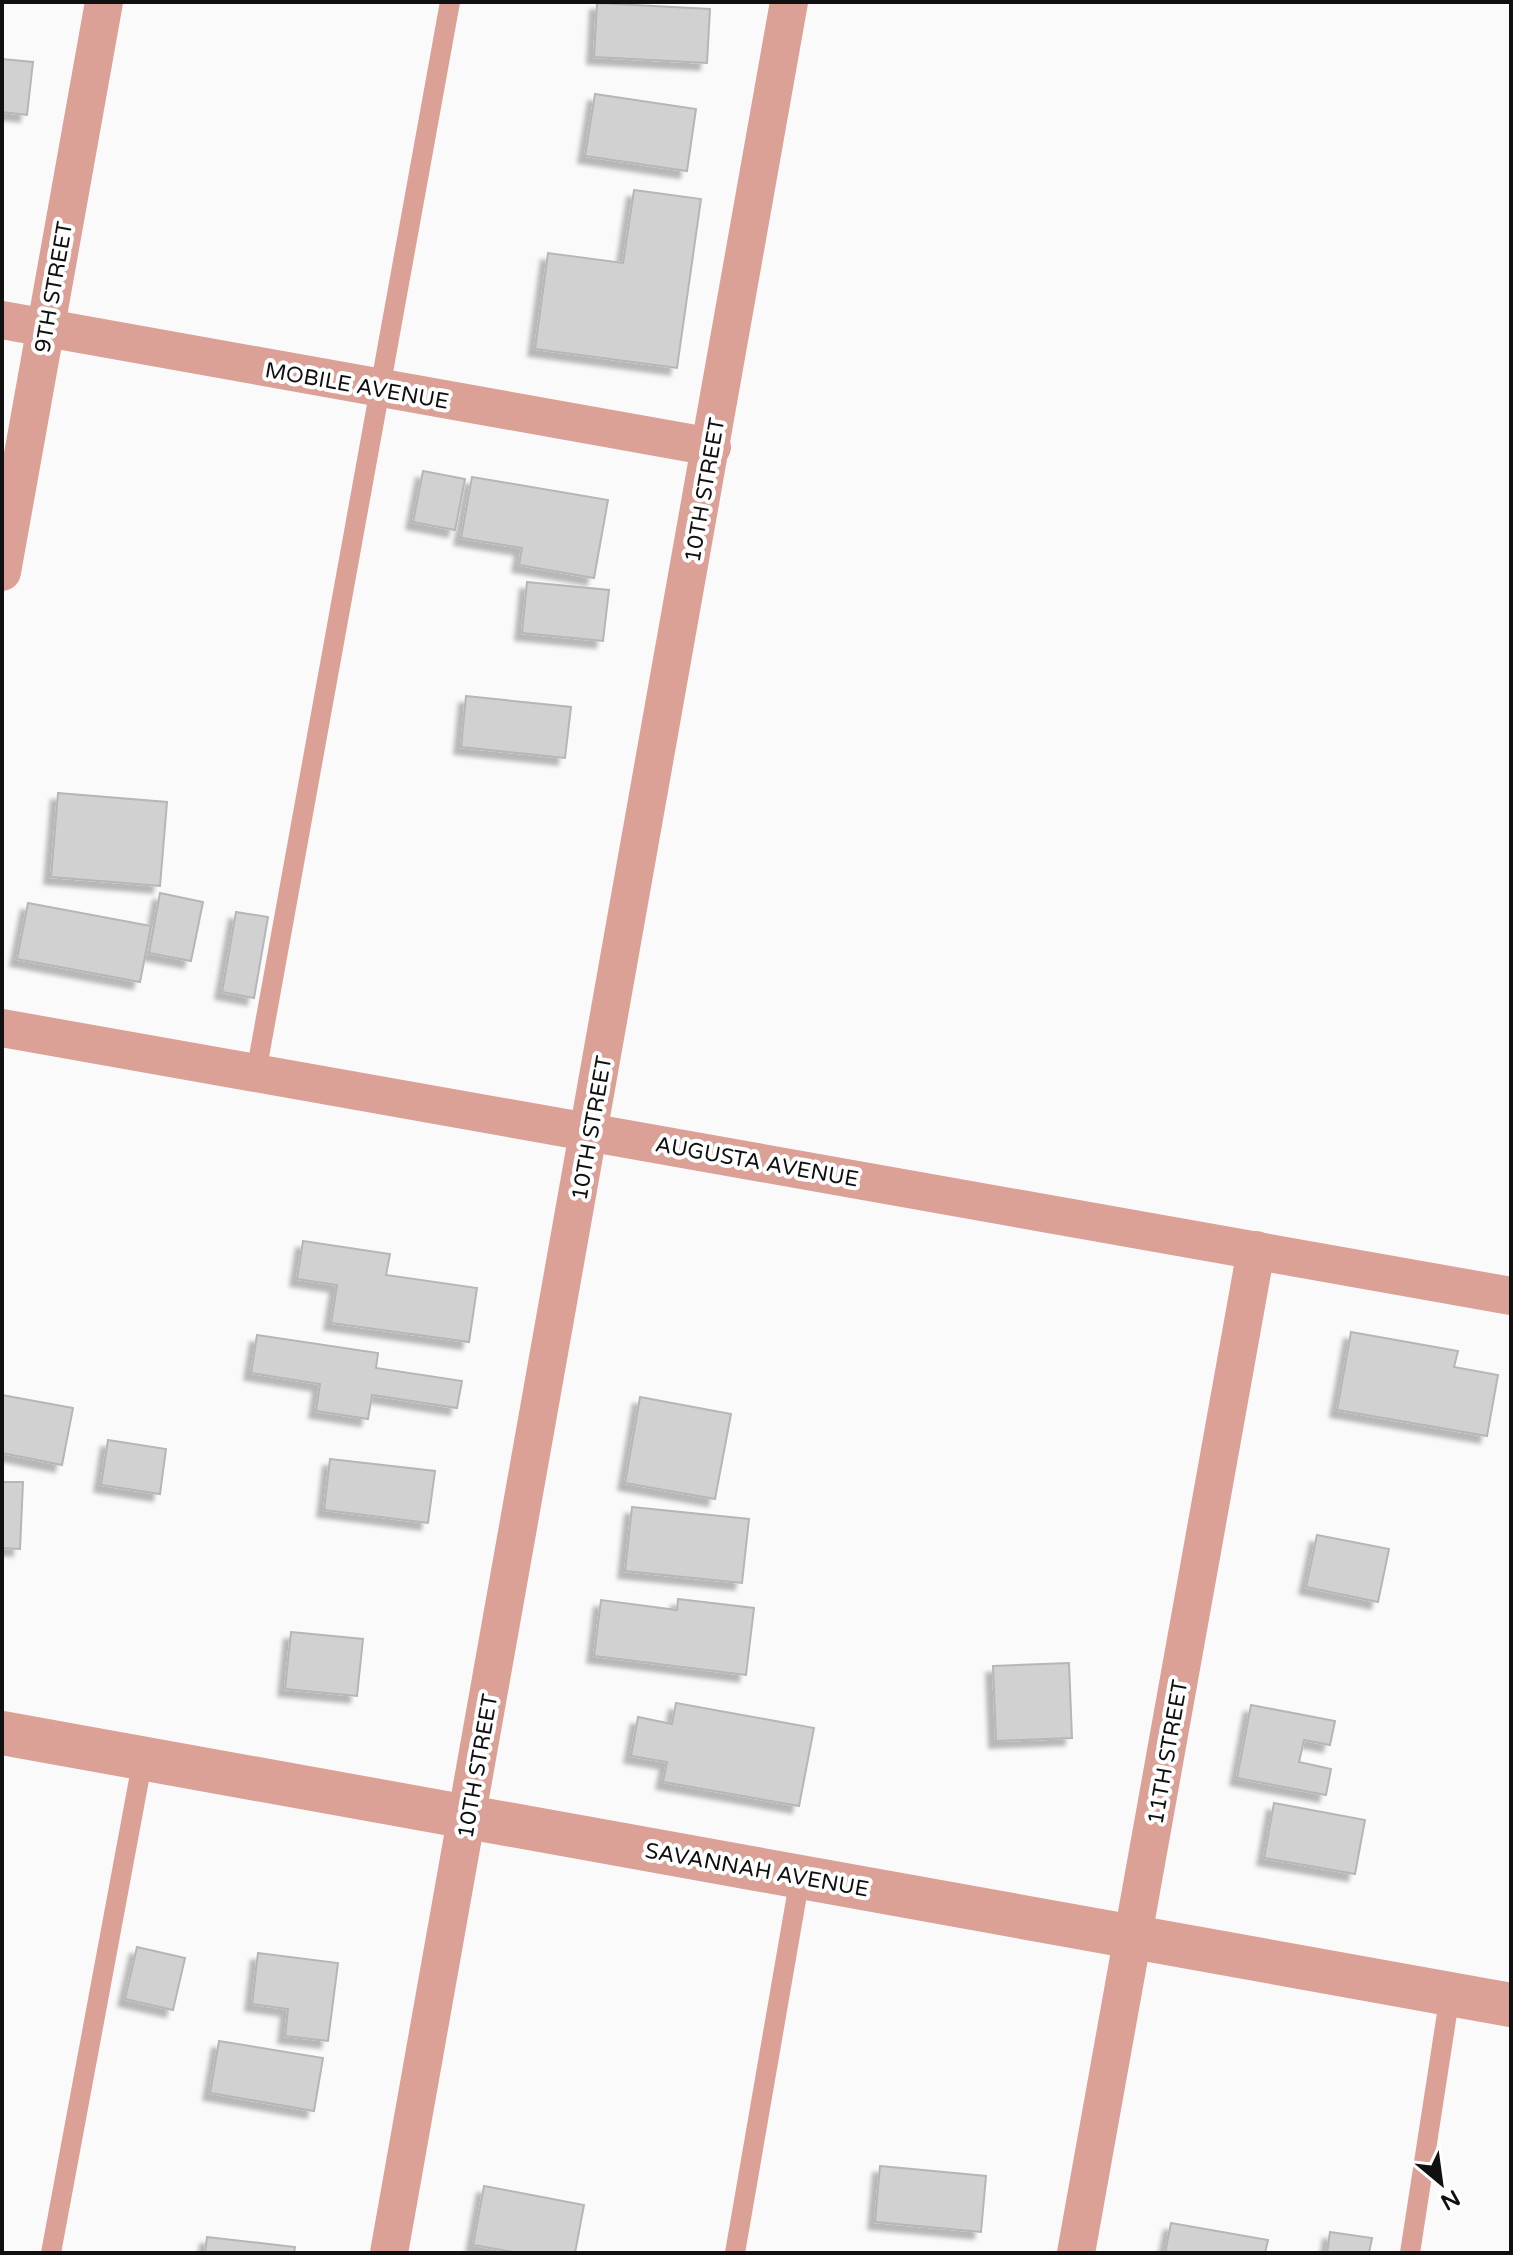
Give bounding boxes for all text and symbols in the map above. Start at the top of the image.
street label: 9TH STREET [30,219,78,355]
street label: MOBILE AVENUE [263,357,451,415]
street label: 10TH STREET [679,415,731,565]
street label: 10TH STREET [566,1053,618,1203]
street label: AUGUSTA AVENUE [653,1131,861,1193]
street label: 11TH STREET [1142,1677,1194,1827]
street label: 10TH STREET [452,1691,504,1841]
street label: SAVANNAH AVENUE [643,1837,871,1902]
north arrow [1401,2143,1481,2223]
text: N [1436,2184,1464,2215]

